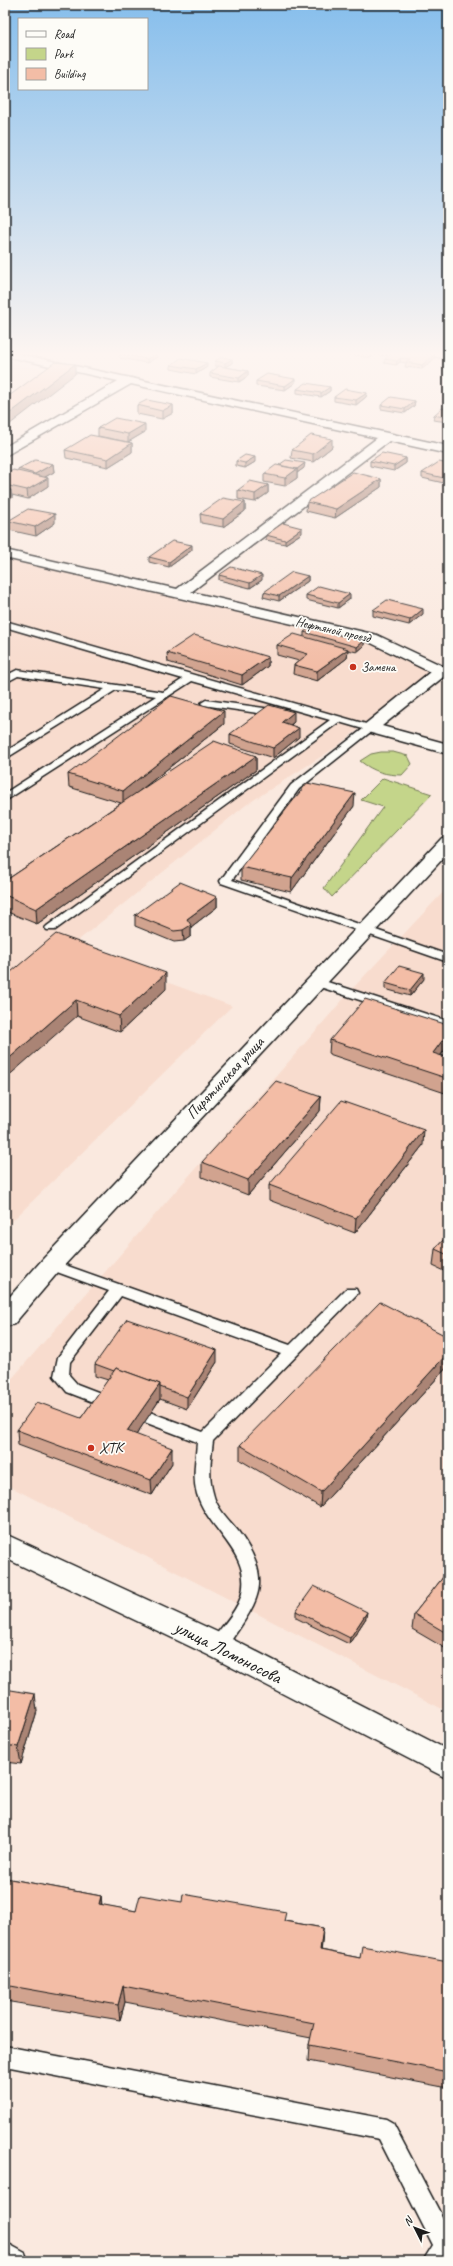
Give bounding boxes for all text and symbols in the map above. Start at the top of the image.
legend [18,18,148,90]
text: Road [54,26,76,42]
text: Park [54,46,75,62]
text: Building [54,66,86,82]
street label: Нефтяной проезд [294,614,373,647]
place label: Замена [361,659,397,675]
marker: Замена [348,662,358,672]
street label: Пирятинская улица [182,1031,269,1123]
place label: ХТК [99,1438,126,1458]
marker: ХТК [86,1443,96,1453]
street label: улица Ломоносова [169,1614,287,1690]
north arrow [395,2208,435,2248]
text: N [400,2212,417,2229]

